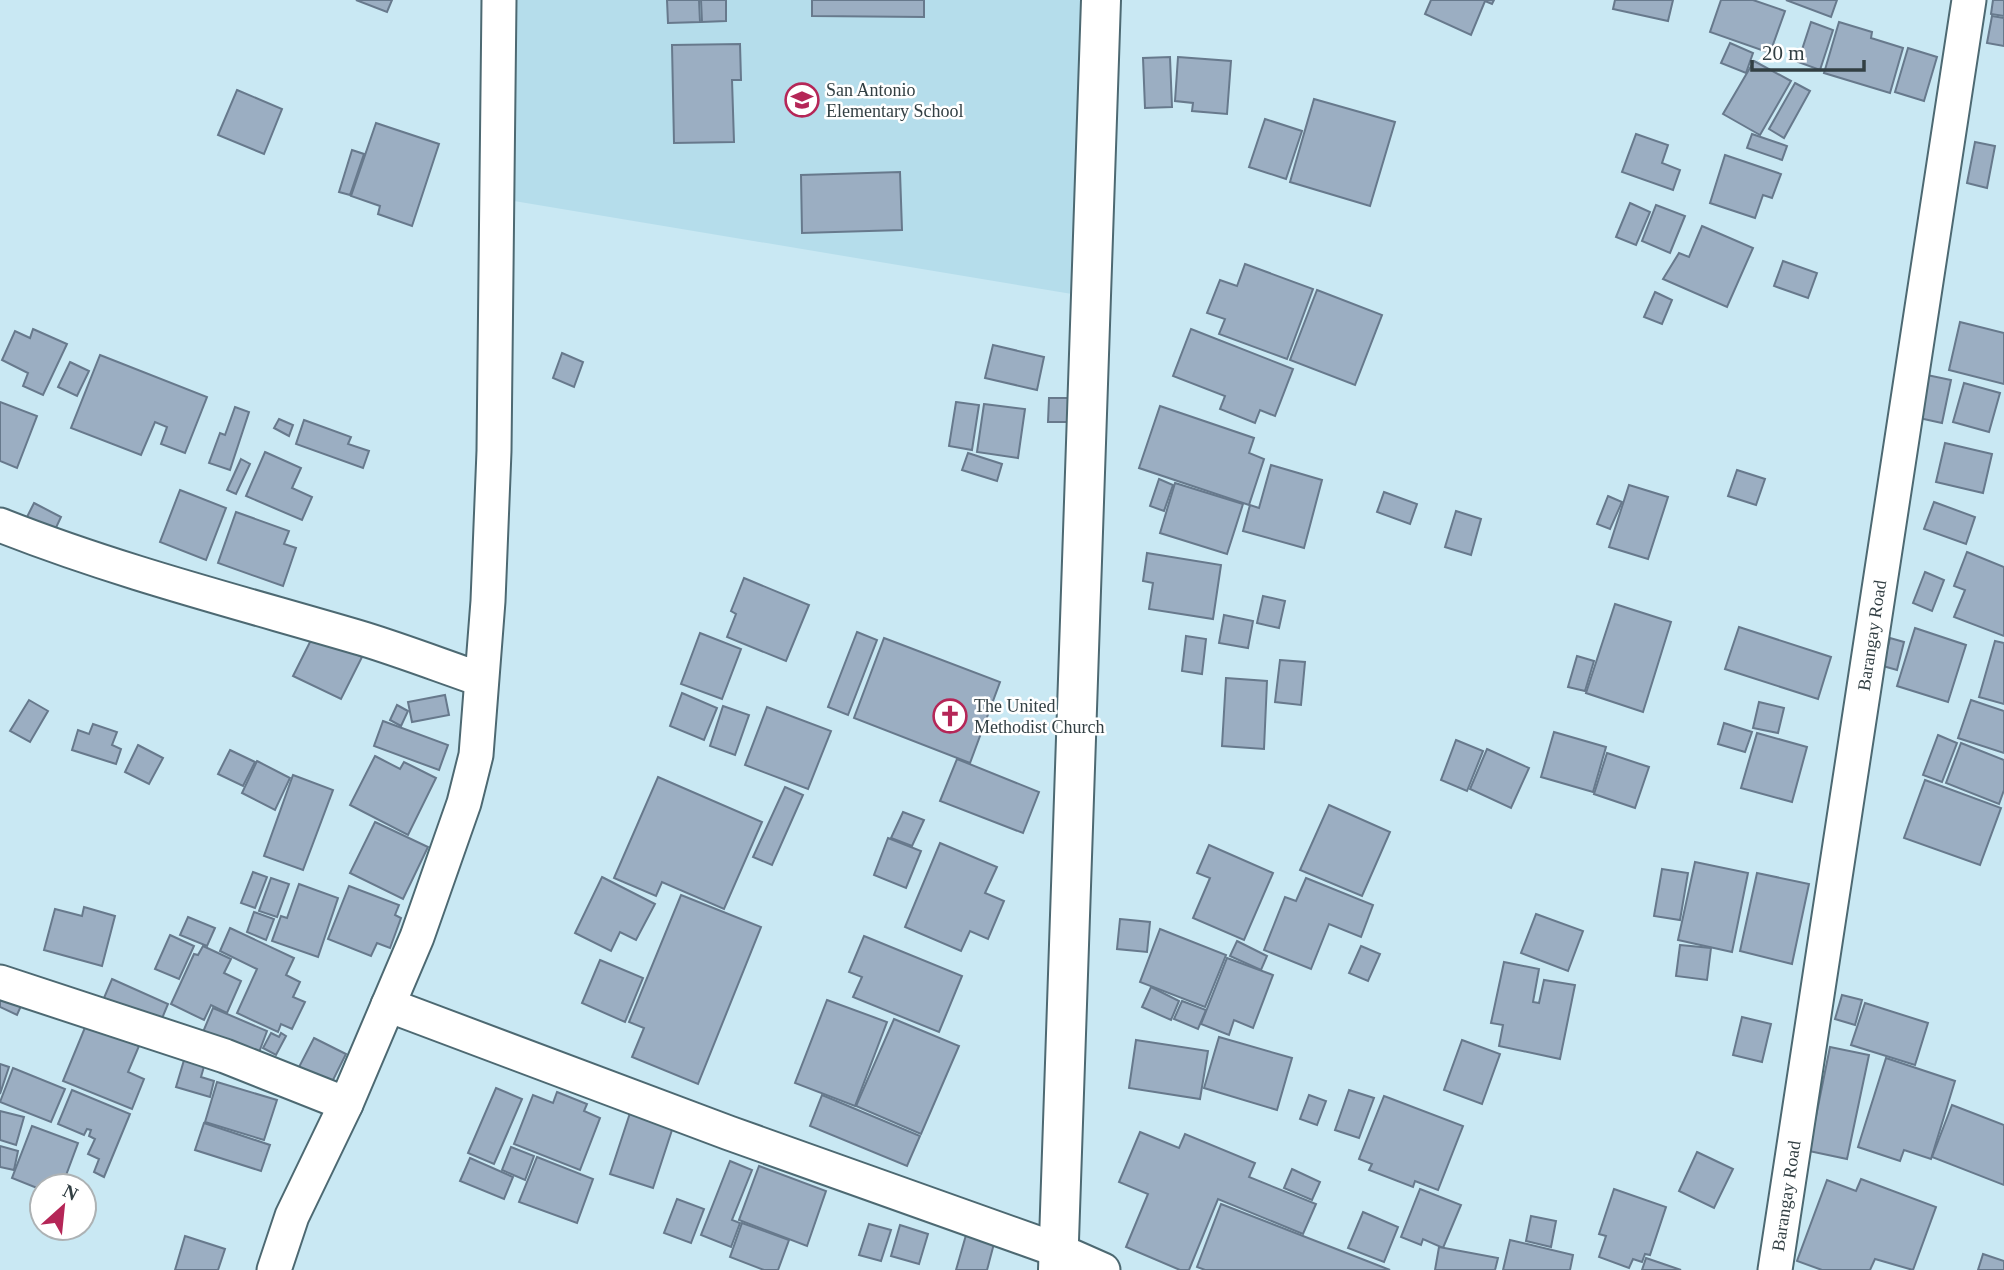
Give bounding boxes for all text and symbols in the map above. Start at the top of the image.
scale bar [1752,28,1864,72]
text: 20 m [1762,41,1805,65]
place label: San Antonio Elementary School [826,80,963,121]
school or university icon: San Antonio Elementary School [783,81,821,119]
street label: Barangay Road [1854,579,1890,692]
place label: The United Methodist Church [974,696,1105,737]
church icon: The United Methodist Church [931,697,969,735]
street label: Barangay Road [1768,1139,1805,1252]
north arrow [28,1172,98,1242]
text: N [60,1180,82,1205]

